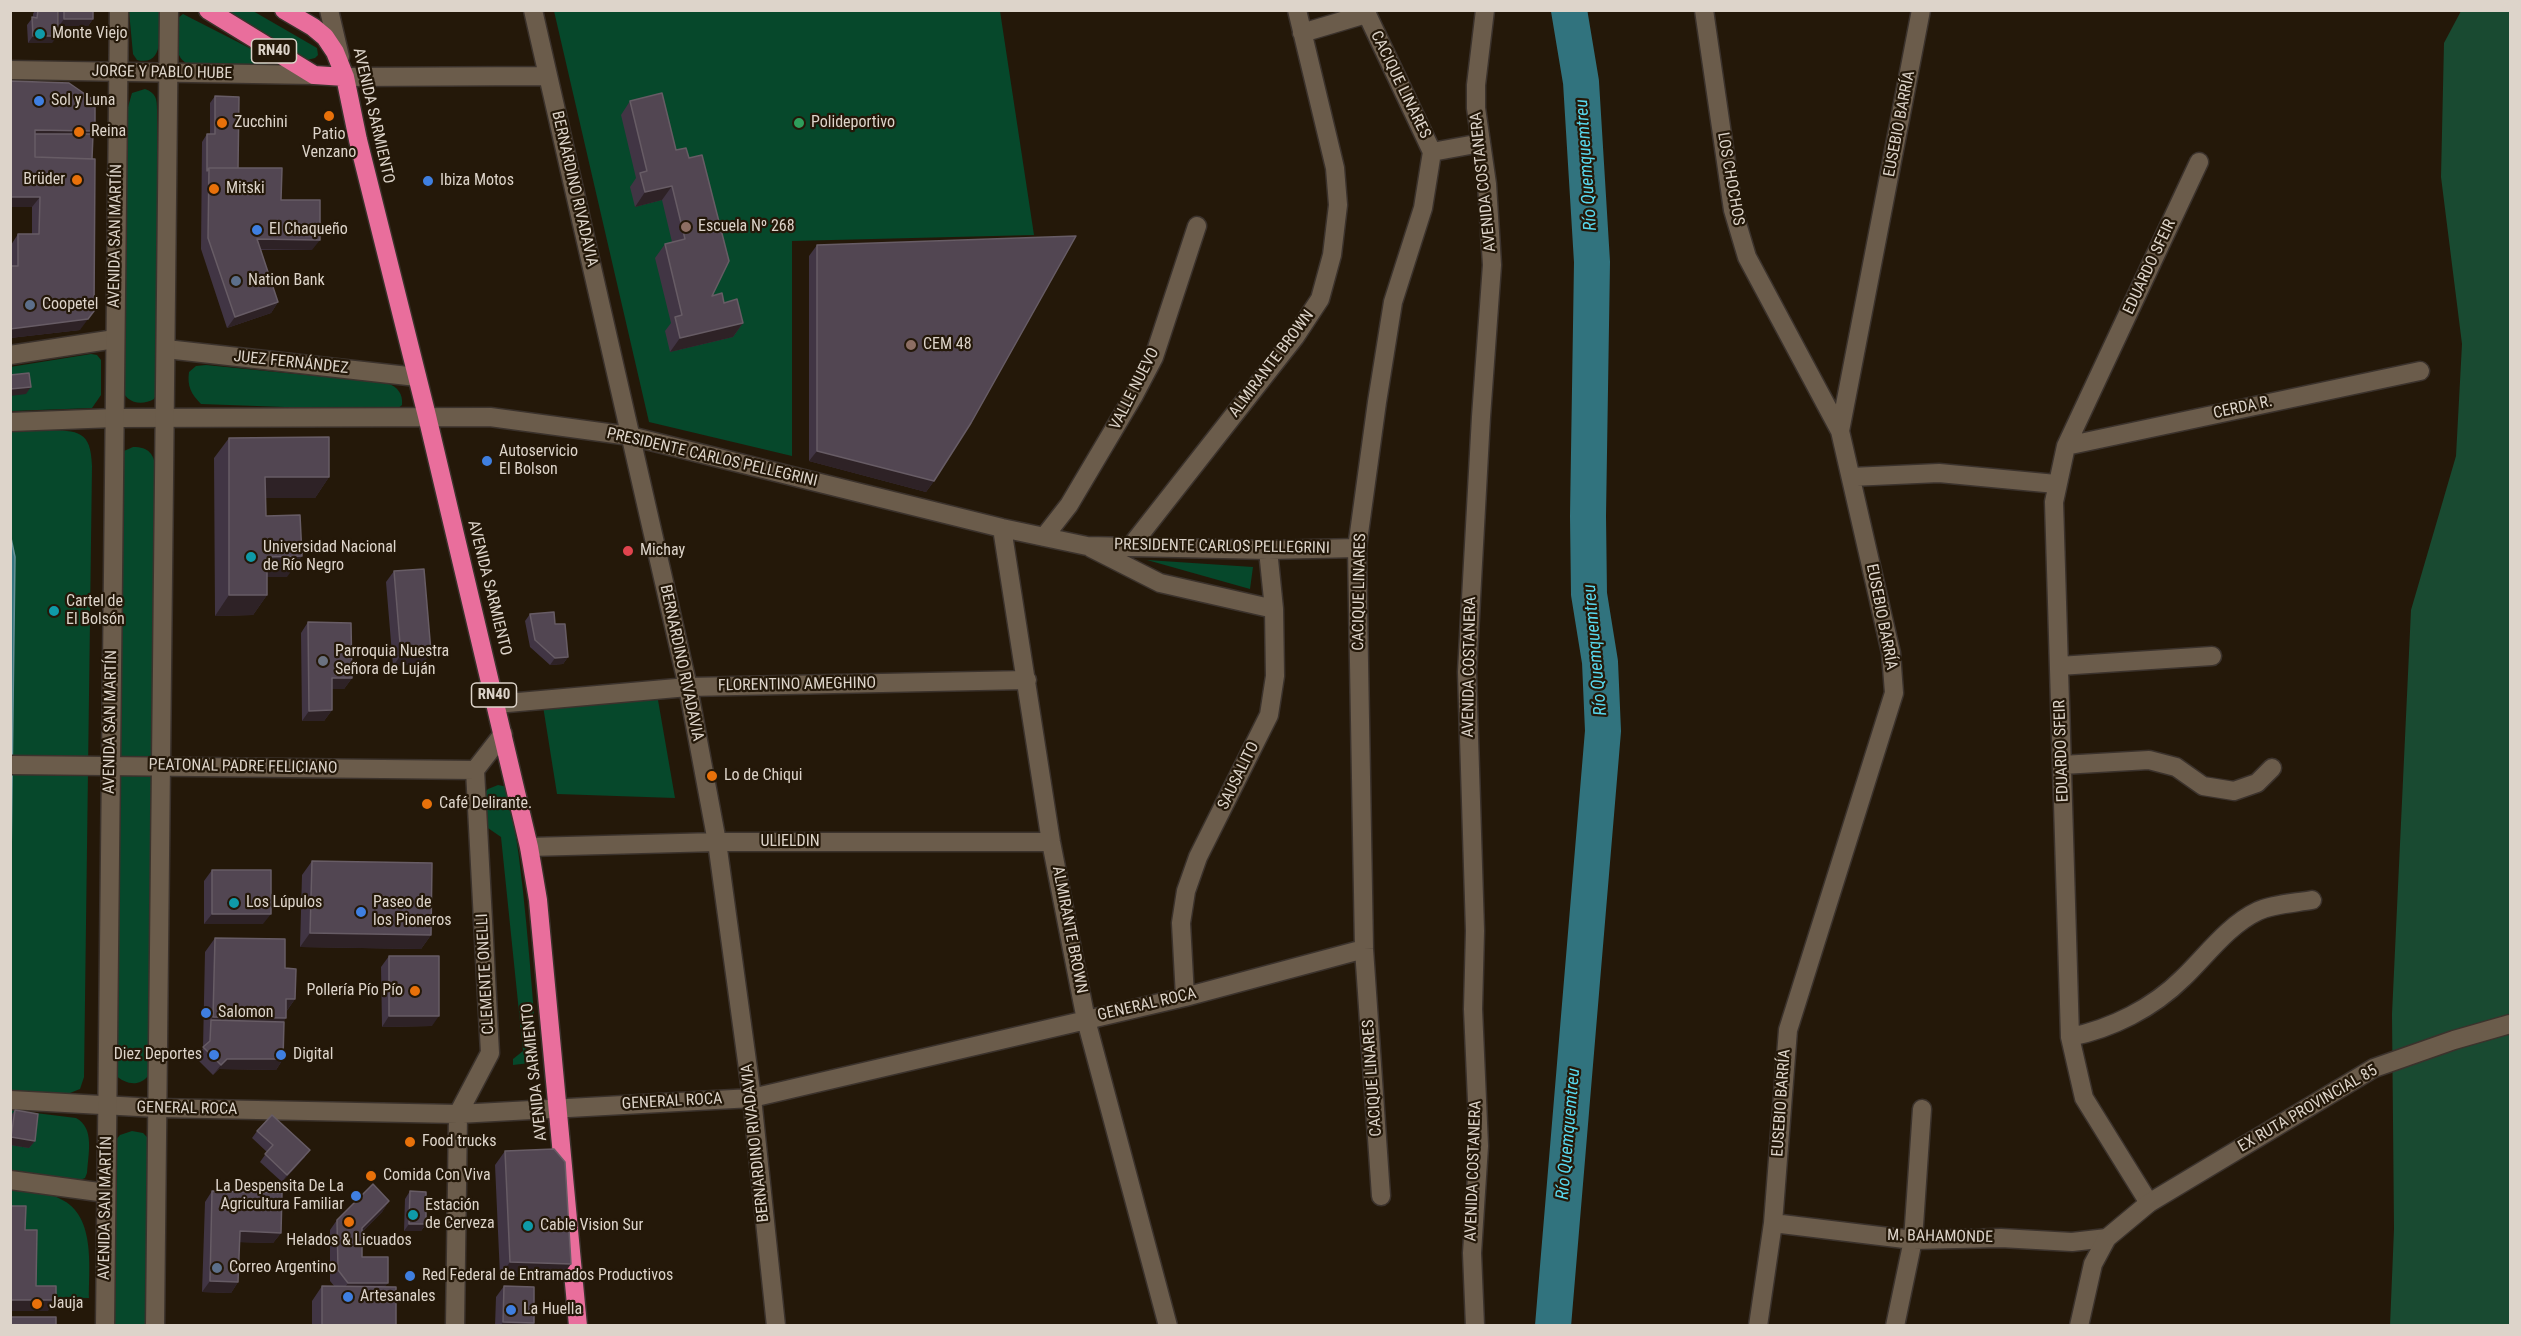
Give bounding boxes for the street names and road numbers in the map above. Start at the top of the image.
street label: CACIQUE LINARES [1366,28,1434,142]
road number: RN40 [252,39,296,63]
street label: AVENIDA SARMIENTO [348,46,398,186]
street label: JORGE Y PABLO HUBE [91,62,233,84]
street label: EUSEBIO BARRÍA [1880,69,1920,179]
street label: BERNARDINO RIVADAVIA [547,109,601,269]
street label: AVENIDA COSTANERA [1467,111,1501,253]
street label: LOS CHOCHOS [1712,131,1748,227]
street label: AVENIDA SAN MARTÍN [105,164,127,308]
street label: EDUARDO SFEIR [2120,217,2180,317]
street label: ALMIRANTE BROWN [1225,307,1319,421]
street label: VALLE NUEVO [1106,345,1164,433]
street label: JUEZ FERNÁNDEZ [233,347,349,379]
street label: CERDA R. [2212,392,2274,424]
street label: PRESIDENTE CARLOS PELLEGRINI [605,424,819,492]
street label: AVENIDA SARMIENTO [463,518,515,658]
street label: CACIQUE LINARES [1349,533,1371,651]
street label: PRESIDENTE CARLOS PELLEGRINI [1114,536,1330,558]
street label: EUSEBIO BARRÍA [1861,562,1901,672]
street label: BERNARDINO RIVADAVIA [655,583,707,743]
street label: AVENIDA COSTANERA [1459,596,1481,738]
street label: AVENIDA SAN MARTÍN [100,650,122,794]
street label: FLORENTINO AMEGHINO [718,674,876,696]
road number: RN40 [472,683,516,707]
street label: EDUARDO SFEIR [2051,699,2073,803]
street label: SAUSALITO [1214,739,1264,813]
street label: PEATONAL PADRE FELICIANO [148,756,338,778]
street label: ULIELDIN [760,832,820,852]
street label: ALMIRANTE BROWN [1047,865,1091,995]
street label: CLEMENTE ONELLI [473,913,499,1035]
street label: GENERAL ROCA [1096,984,1198,1026]
street label: AVENIDA SARMIENTO [518,1002,552,1142]
street label: CACIQUE LINARES [1359,1019,1387,1137]
street label: EUSEBIO BARRÍA [1769,1049,1795,1157]
street label: EX RUTA PROVINCIAL 85 [2235,1061,2381,1157]
street label: BERNARDINO RIVADAVIA [738,1063,774,1223]
street label: GENERAL ROCA [621,1090,723,1114]
street label: GENERAL ROCA [137,1099,237,1119]
street label: AVENIDA COSTANERA [1462,1100,1486,1242]
street label: AVENIDA SAN MARTÍN [95,1136,117,1280]
street label: M. BAHAMONDE [1887,1226,1993,1248]

